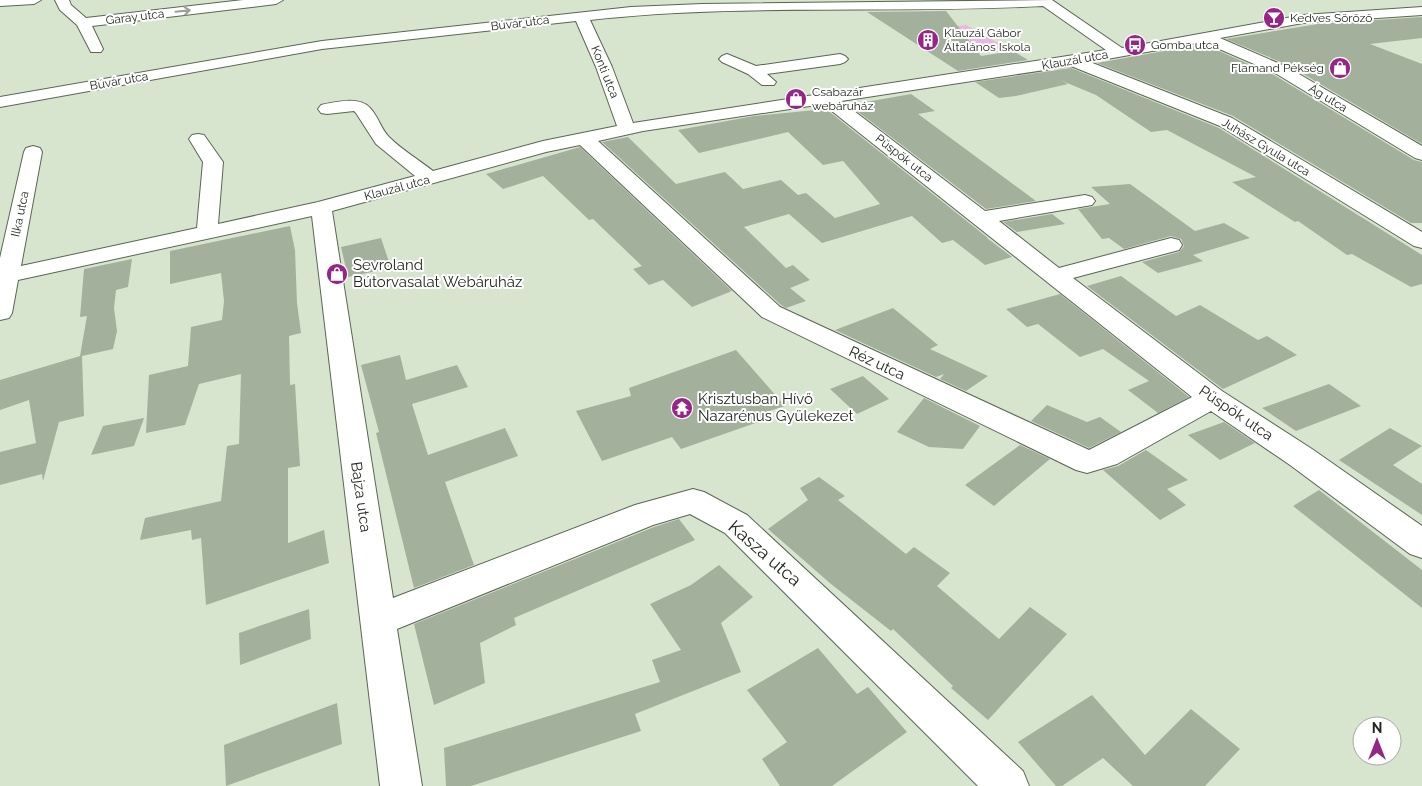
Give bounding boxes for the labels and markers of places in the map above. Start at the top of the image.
bar icon: Kedves Söröző [1262,6,1286,30]
place label: Kedves Söröző [1290,11,1372,25]
place label: Klauzál Gábor Általános Iskola [944,26,1030,54]
building icon: Klauzál Gábor Általános Iskola [916,28,940,52]
bus stop icon: Gomba utca [1123,33,1147,57]
place label: Gomba utca [1151,38,1219,52]
shop icon: Flamand Pékség [1328,56,1352,80]
place label: Flamand Pékség [1231,61,1324,75]
place label: Csabazár webáruház [812,85,873,113]
shop icon: Csabazár webáruház [784,87,808,111]
place label: Sevroland Bútorvasalat Webáruház [353,256,522,291]
shop icon: Sevroland Bútorvasalat Webáruház [325,262,349,286]
place label: Krisztusban Hívő Nazarénus Gyülekezet [698,390,854,425]
temple icon: Krisztusban Hívő Nazarénus Gyülekezet [670,396,694,420]

